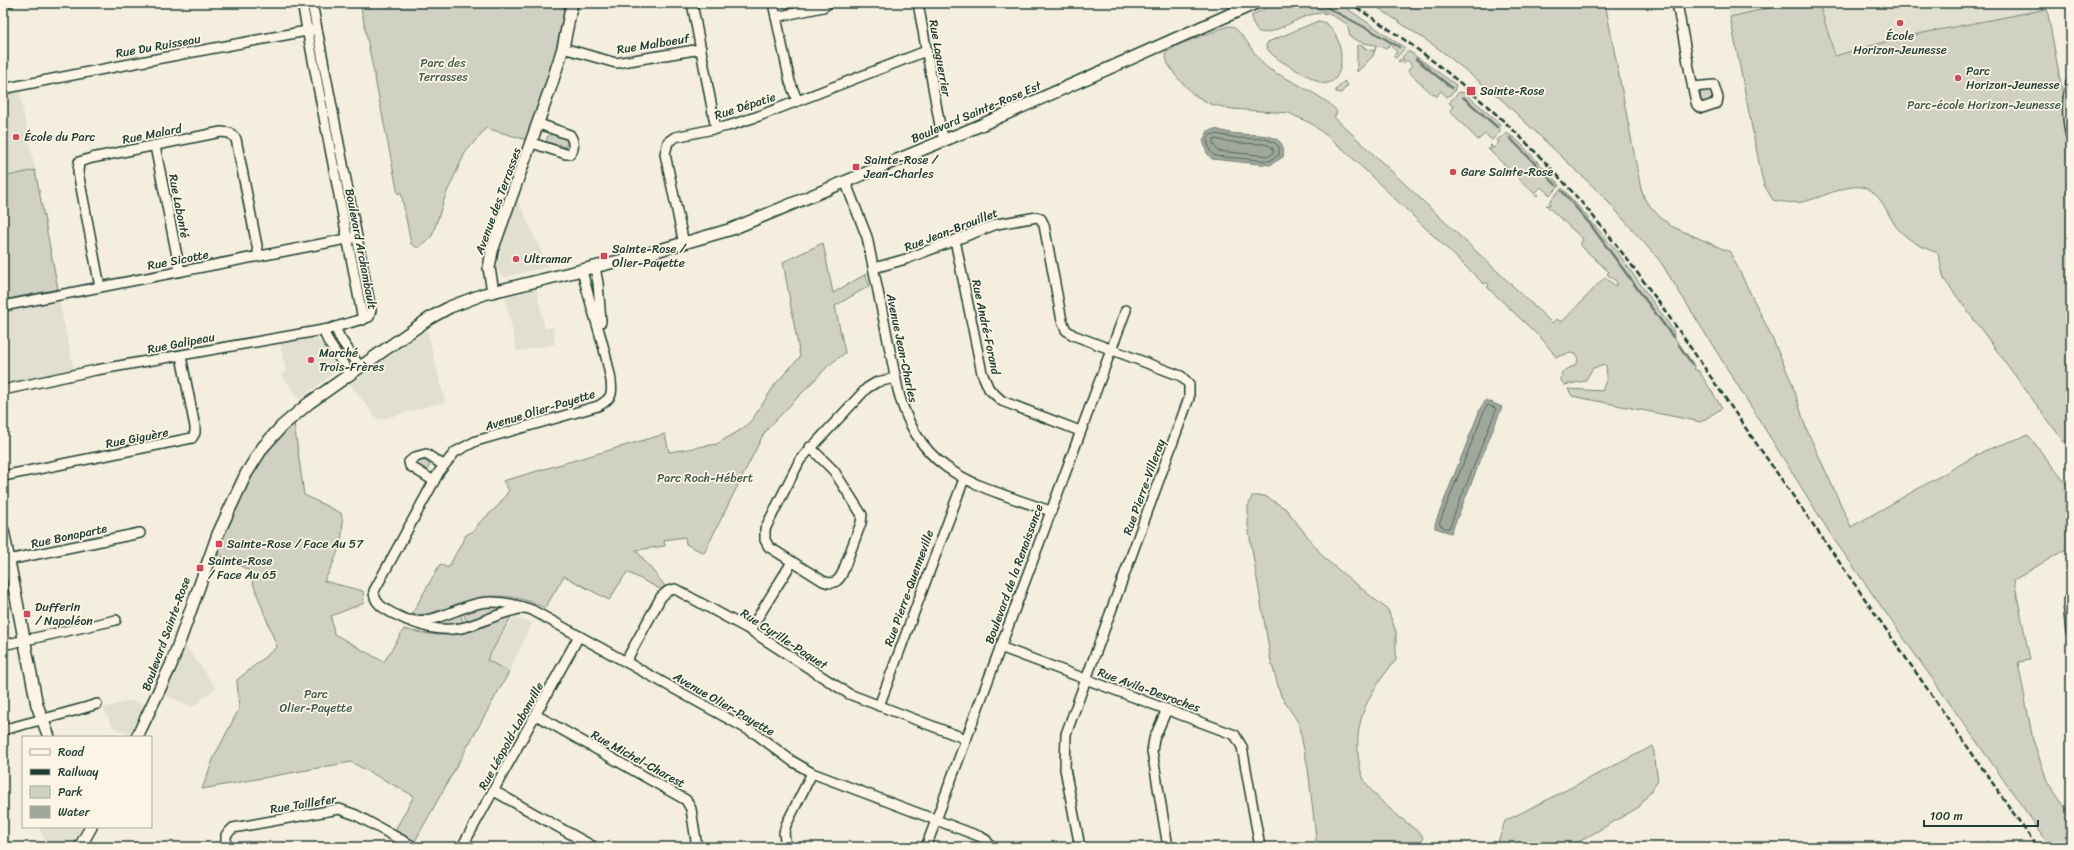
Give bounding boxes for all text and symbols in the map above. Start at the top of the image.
street label: Rue Laguerrier [922,18,958,99]
marker: École Horizon-Jeunesse [1895,18,1905,28]
place label: École Horizon-Jeunesse [1853,25,1947,61]
street label: Rue Malboeuf [615,27,693,61]
street label: Rue Du Ruisseau [114,28,203,64]
park label: Parc des Terrasses [418,52,468,88]
place label: Parc Horizon-Jeunesse [1966,60,2060,96]
marker: Parc Horizon-Jeunesse [1953,73,1963,83]
street label: Boulevard Sainte-Rose Est [907,74,1046,149]
place label: Sainte-Rose [1480,80,1544,102]
marker: Sainte-Rose [1465,85,1477,97]
street label: Rue Dépatie [711,86,779,126]
park label: Parc-école Horizon-Jeunesse [1907,94,2061,116]
street label: Rue Malard [120,117,184,151]
place label: École du Parc [24,126,96,148]
marker: École du Parc [11,132,21,142]
street label: Avenue des Terrasses [468,144,528,258]
place label: Sainte-Rose / Jean-Charles [863,149,940,185]
place label: Gare Sainte-Rose [1461,161,1554,183]
marker: Sainte-Rose / Jean-Charles [851,162,861,172]
marker: Gare Sainte-Rose [1448,167,1458,177]
street label: Rue Labonté [162,172,196,240]
street label: Boulevard Archambault [338,186,384,312]
street label: Rue Jean-Brouillet [901,202,1001,258]
place label: Sainte-Rose / Olier-Payette [612,238,688,274]
street label: Rue Sicotte [145,243,211,277]
place label: Ultramar [524,248,573,270]
marker: Sainte-Rose / Olier-Payette [599,251,609,261]
marker: Ultramar [511,254,521,264]
street label: Rue André-Forand [965,277,1007,377]
street label: Avenue Jean-Charles [879,290,924,405]
street label: Rue Galipeau [145,326,217,360]
place label: Marché Trois-Frères [319,342,385,378]
marker: Marché Trois-Frères [306,355,316,365]
street label: Avenue Olier-Payette [481,383,598,438]
street label: Rue Giguère [104,421,170,455]
street label: Rue Pierre-Villeray [1116,435,1172,538]
park label: Parc Roch-Hébert [657,467,753,489]
street label: Boulevard de la Renaissance [978,501,1050,647]
street label: Rue Bonaparte [29,517,109,555]
street label: Rue Pierre-Quenneville [878,527,940,649]
place label: Sainte-Rose / Face Au 57 [227,533,364,555]
marker: Sainte-Rose / Face Au 57 [214,539,224,549]
place label: Sainte-Rose / Face Au 65 [208,550,277,586]
marker: Sainte-Rose / Face Au 65 [195,563,205,573]
street label: Boulevard Sainte-Rose [135,574,197,694]
place label: Dufferin / Napoléon [35,596,93,632]
street label: Rue Cyrille-Paquet [736,603,833,676]
marker: Dufferin / Napoléon [22,609,32,619]
street label: Rue Avila-Desroches [1095,661,1204,719]
street label: Avenue Olier-Payette [668,665,779,742]
street label: Rue Léopold-Labonville [472,678,550,794]
park label: Parc Olier-Payette [280,683,352,719]
street label: Rue Michel-Charest [587,724,689,794]
legend [22,736,152,828]
text: Road [58,741,85,763]
text: Railway [58,761,99,783]
text: Park [58,781,83,803]
street label: Rue Taillefer [268,788,339,820]
text: Water [58,801,91,823]
scale bar [1924,802,2038,828]
text: 100 m [1930,805,1963,827]

